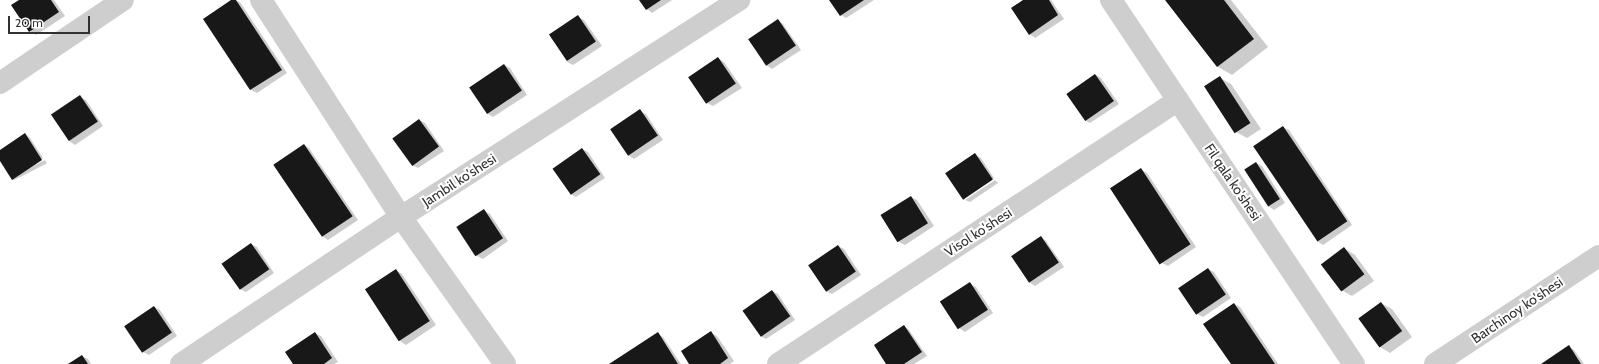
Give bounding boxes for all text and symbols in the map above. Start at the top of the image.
scale bar [10,8,92,34]
text: 20 m [15,15,43,30]
street label: Fil qala ko'shesi [1201,140,1265,224]
street label: Jambil ko'shesi [419,150,499,210]
street label: Visol ko'shesi [941,204,1015,260]
street label: Barchinoy ko'shesi [1468,273,1566,347]

